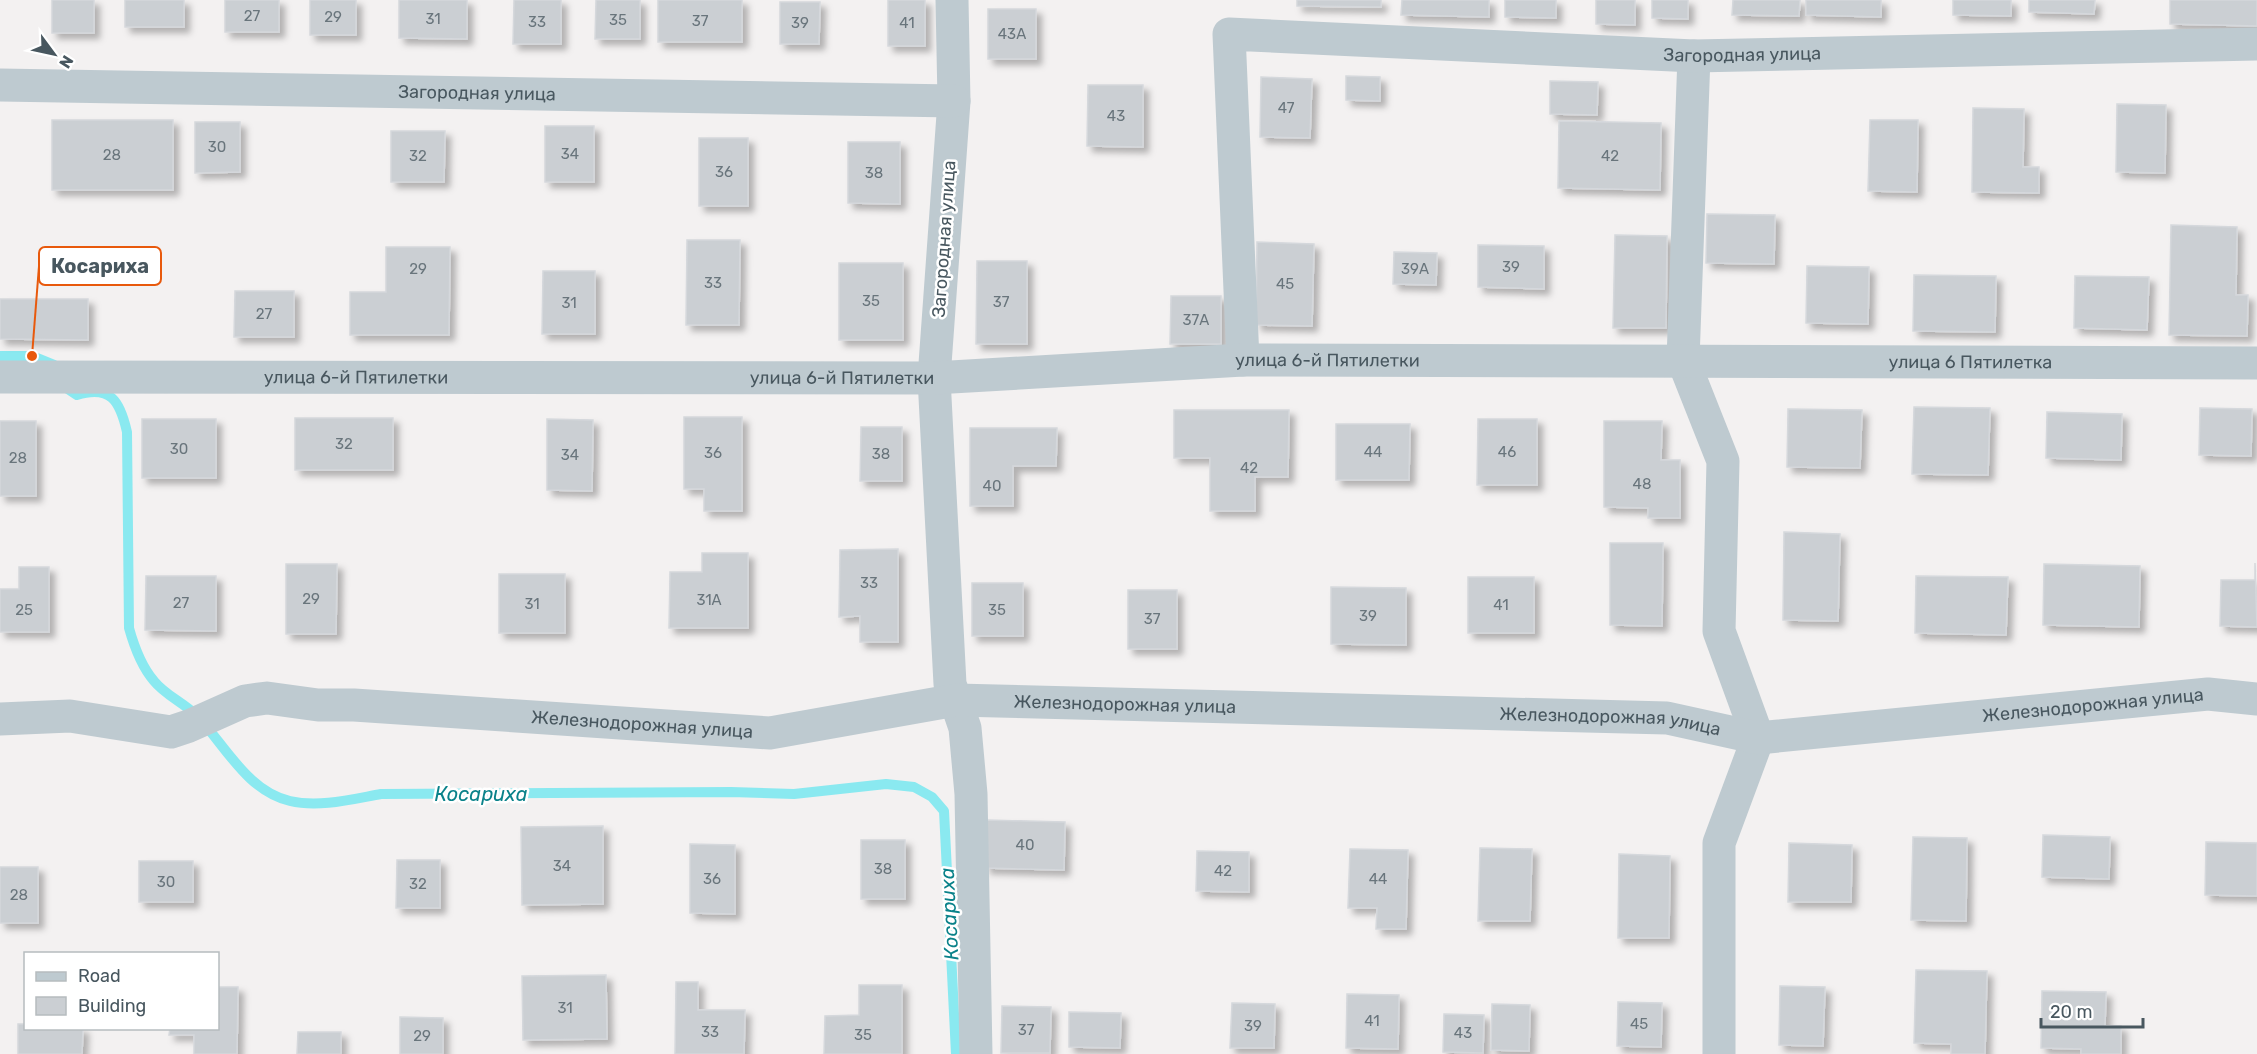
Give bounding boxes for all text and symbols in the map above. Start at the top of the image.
house number: 27 [244,7,261,25]
house number: 29 [324,8,342,26]
house number: 31 [425,10,441,28]
house number: 35 [609,11,627,29]
house number: 37 [692,12,709,30]
house number: 33 [528,13,546,31]
house number: 39 [791,14,809,32]
house number: 41 [899,14,915,32]
north arrow [24,24,84,84]
house number: 43А [998,25,1026,43]
street label: Загородная улица [1663,42,1821,67]
text: N [55,52,77,72]
street label: Загородная улица [398,81,556,105]
house number: 47 [1278,99,1295,117]
house number: 43 [1107,107,1125,125]
house number: 30 [208,138,226,156]
house number: 34 [561,145,579,163]
house number: 28 [103,146,121,164]
house number: 32 [409,147,427,165]
house number: 42 [1601,147,1619,165]
street label: Загородная улица [928,160,960,318]
house number: 36 [715,163,733,181]
house number: 38 [865,164,883,182]
callout: Косариха [39,247,161,285]
text: Косариха [51,254,149,278]
house number: 39 [1502,258,1520,276]
house number: 29 [409,260,427,278]
house number: 39А [1401,260,1429,278]
house number: 33 [704,274,722,292]
house number: 45 [1276,275,1294,293]
house number: 35 [862,292,880,310]
house number: 37 [993,293,1010,311]
house number: 31 [561,294,577,312]
house number: 27 [256,305,273,323]
house number: 37А [1183,311,1209,329]
street label: улица 6-й Пятилетки [1235,349,1420,372]
street label: улица 6 Пятилетка [1889,351,2052,373]
street label: улица 6-й Пятилетки [264,366,448,388]
street label: улица 6-й Пятилетки [750,367,934,389]
house number: 32 [335,435,353,453]
house number: 30 [170,440,188,458]
house number: 44 [1364,443,1382,461]
house number: 46 [1498,443,1516,461]
house number: 36 [704,444,722,462]
house number: 38 [872,445,890,463]
house number: 34 [561,446,579,464]
house number: 28 [9,449,27,467]
house number: 42 [1240,459,1258,477]
house number: 48 [1633,475,1651,493]
house number: 40 [983,477,1001,495]
house number: 33 [860,574,878,592]
house number: 29 [302,590,320,608]
house number: 31А [696,591,722,609]
house number: 27 [173,594,190,612]
house number: 31 [524,595,540,613]
house number: 41 [1493,596,1509,614]
house number: 25 [15,601,33,619]
house number: 35 [988,601,1006,619]
house number: 39 [1359,607,1377,625]
house number: 37 [1144,610,1161,628]
street label: Железнодорожная улица [1981,683,2205,727]
street label: Железнодорожная улица [1013,690,1236,718]
street label: Железнодорожная улица [1499,703,1723,741]
street label: Железнодорожная улица [530,706,754,743]
water label: Косариха [435,782,528,806]
house number: 40 [1016,836,1034,854]
house number: 34 [553,857,571,875]
house number: 38 [874,860,892,878]
house number: 42 [1214,862,1232,880]
water label: Косариха [935,867,963,961]
house number: 36 [703,870,721,888]
house number: 44 [1369,870,1387,888]
house number: 30 [157,873,175,891]
house number: 32 [409,875,427,893]
house number: 28 [10,886,28,904]
legend [24,952,219,1030]
text: Road [78,965,121,987]
scale bar [2041,991,2143,1029]
text: Building [78,995,146,1017]
house number: 31 [557,999,573,1017]
text: 20 m [2050,1001,2092,1023]
house number: 41 [1364,1012,1380,1030]
house number: 45 [1630,1015,1648,1033]
house number: 39 [1244,1017,1262,1035]
house number: 37 [1018,1021,1035,1039]
house number: 33 [701,1023,719,1041]
house number: 43 [1454,1024,1472,1042]
house number: 35 [854,1026,872,1044]
house number: 29 [413,1027,431,1045]

